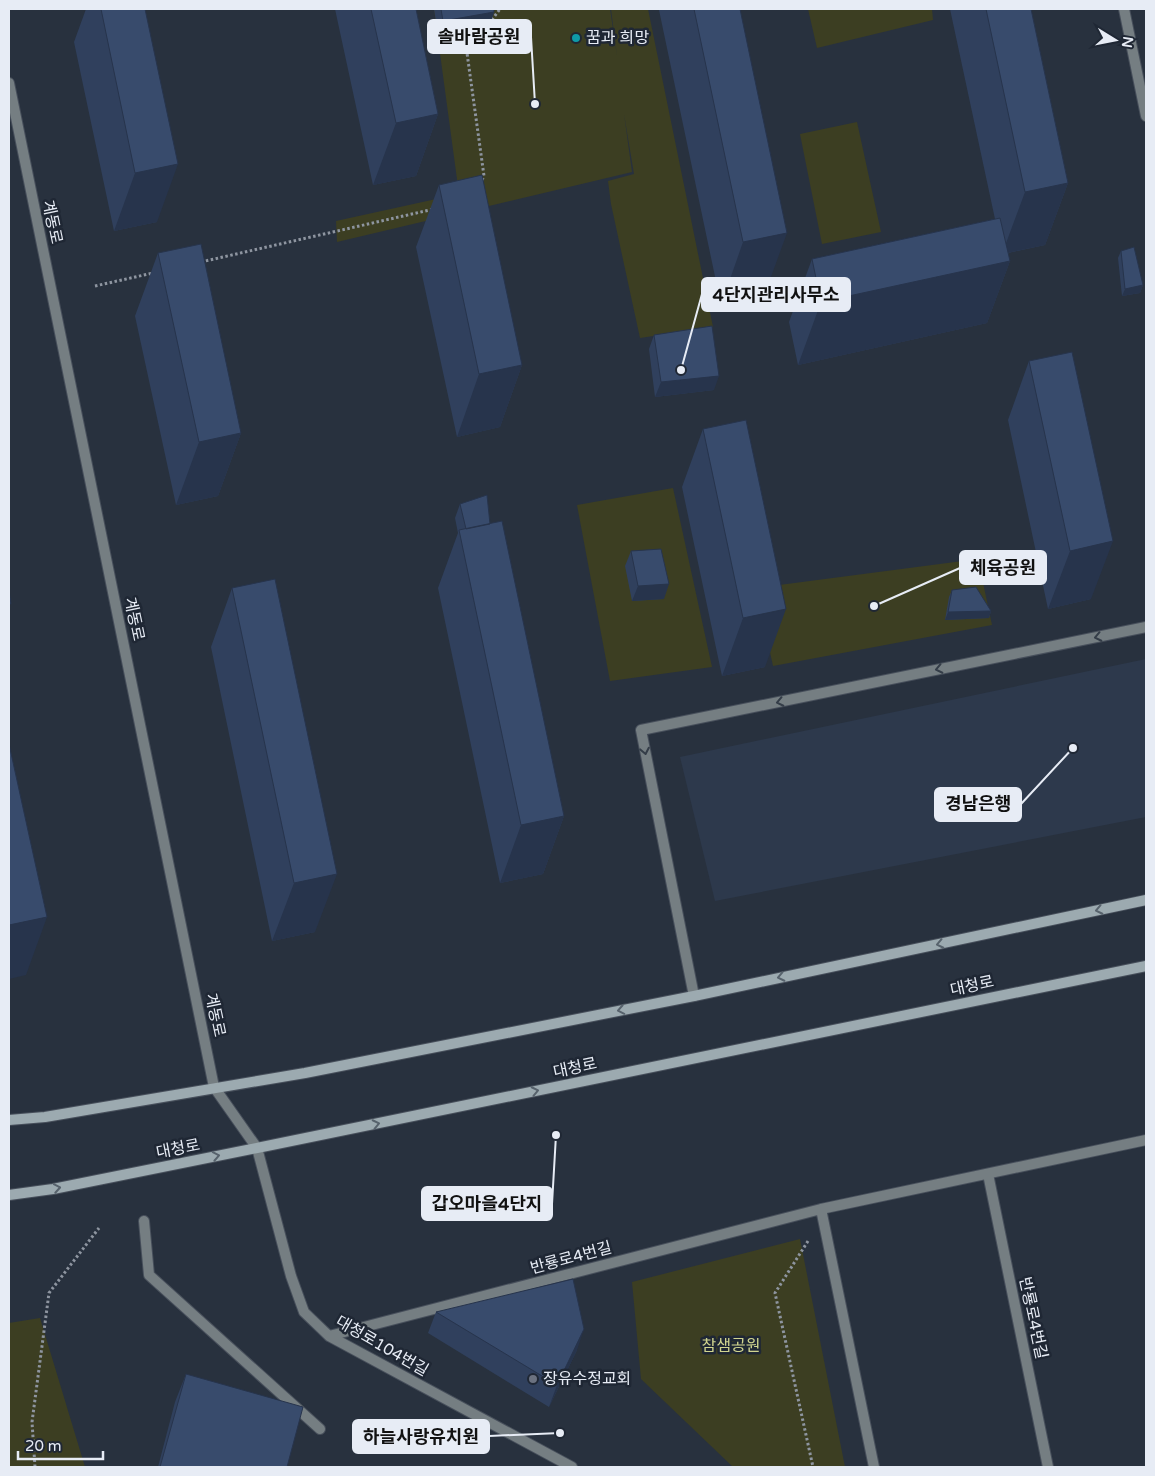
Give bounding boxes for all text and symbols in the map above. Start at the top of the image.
north arrow [1090,15,1140,65]
callout: 솔바람공원 [428,20,531,53]
text: 솔바람공원 [438,26,520,48]
place label: 꿈과 희망 [586,28,649,48]
marker: 꿈과 희망 [570,32,582,44]
text: N [1118,35,1137,49]
street label: 계동로 [38,198,66,246]
callout: 4단지관리사무소 [702,278,850,311]
text: 4단지관리사무소 [712,284,840,306]
callout: 체육공원 [960,551,1046,584]
text: 체육공원 [970,557,1036,579]
street label: 계동로 [120,595,148,643]
one-way arrow [1094,631,1103,642]
one-way arrow [935,664,944,674]
one-way arrow [776,696,784,707]
one-way arrow [640,746,650,755]
callout: 경남은행 [935,788,1021,821]
text: 경남은행 [945,793,1011,815]
one-way arrow [1094,905,1103,915]
one-way arrow [935,938,944,949]
one-way arrow [776,972,785,982]
street label: 대청로 [948,972,996,1000]
street label: 계동로 [201,991,229,1039]
one-way arrow [617,1004,626,1015]
street label: 대청로 [551,1054,599,1082]
one-way arrow [530,1086,539,1097]
one-way arrow [371,1119,380,1130]
street label: 대청로 [154,1135,202,1163]
one-way arrow [212,1152,221,1162]
one-way arrow [53,1184,61,1194]
callout: 갑오마을4단지 [422,1187,552,1220]
text: 갑오마을4단지 [432,1193,542,1215]
street label: 반룡로4번길 [528,1238,614,1278]
street label: 반룡로4번길 [1015,1275,1051,1361]
street label: 대청로104번길 [332,1311,432,1381]
park label: 참샘공원 [702,1336,760,1356]
place label: 장유수정교회 [543,1369,631,1389]
marker: 장유수정교회 [527,1373,539,1385]
callout: 하늘사랑유치원 [353,1420,489,1453]
text: 하늘사랑유치원 [363,1426,479,1448]
scale bar [18,1428,102,1460]
text: 20 m [25,1437,62,1455]

